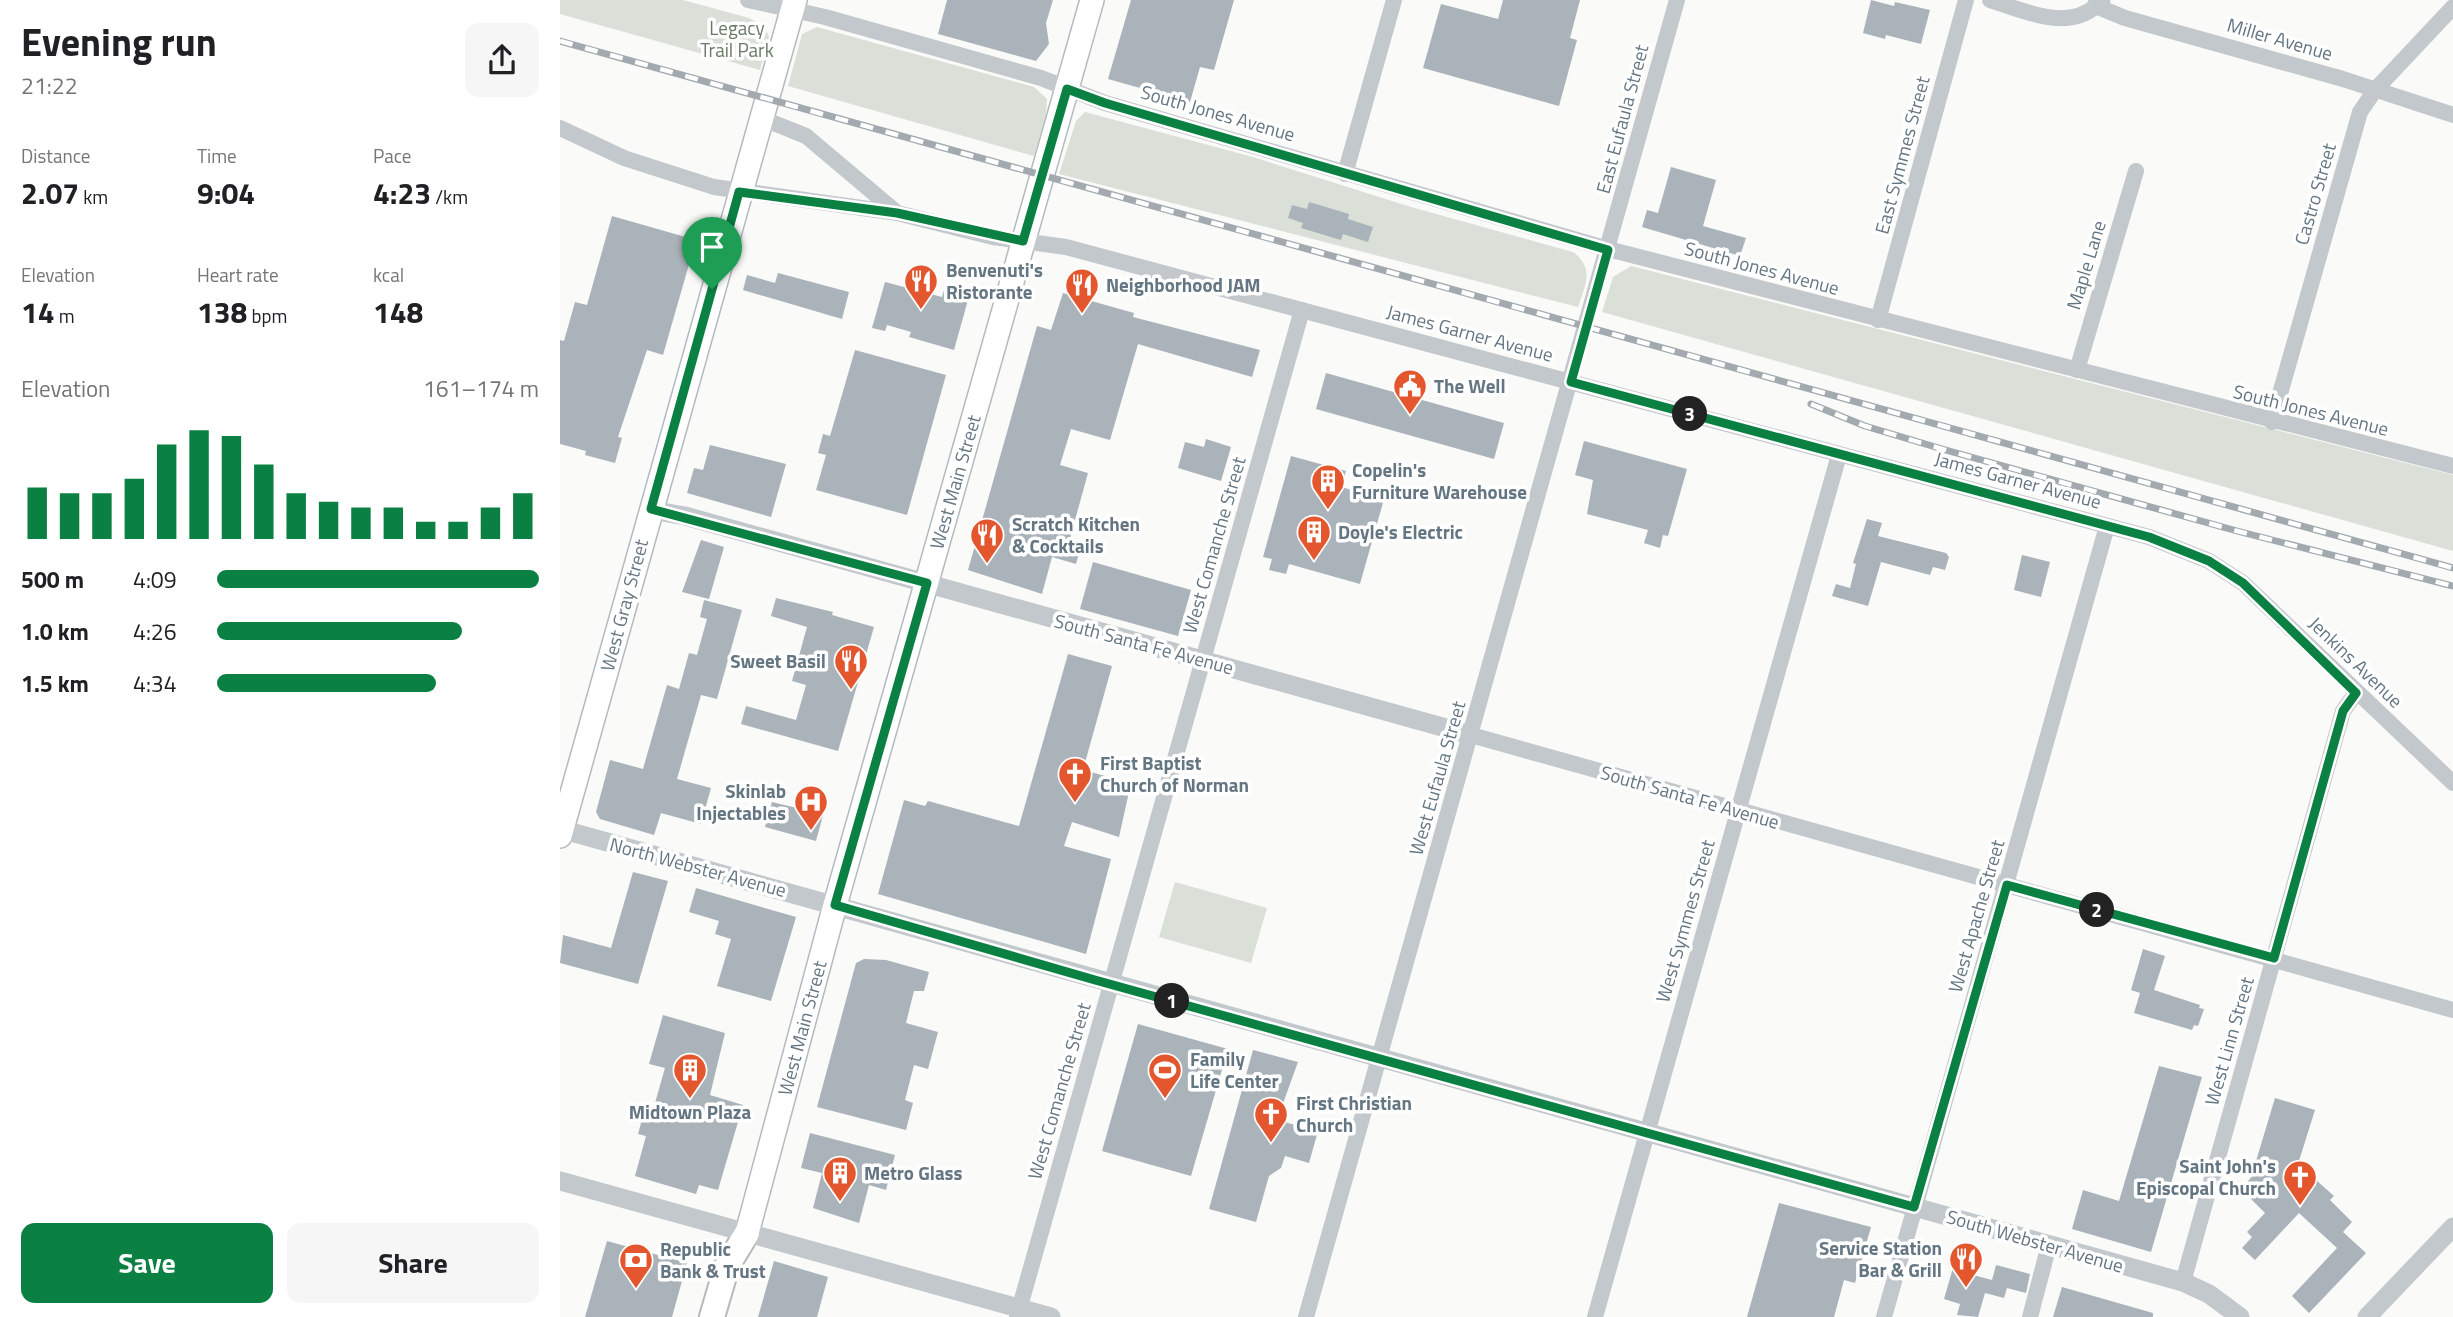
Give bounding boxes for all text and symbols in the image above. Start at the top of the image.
street label: Miller Avenue [2224,10,2336,67]
text: Evening run [21,13,217,71]
park label: Legacy Trail Park [700,13,774,64]
button: share [465,23,539,97]
street label: East Eufaula Street [1588,41,1655,197]
text: 21:22 [21,68,78,103]
street label: East Symmes Street [1867,72,1937,237]
street label: South Jones Avenue [1138,77,1299,148]
street label: Castro Street [2286,139,2343,248]
text: Distance [21,141,90,170]
text: Time [197,141,237,170]
text: Pace [373,141,411,170]
text: 2.07 [21,170,79,216]
text: 9:04 [197,170,255,216]
text: 4:23 [373,170,431,216]
text: km [79,182,108,211]
text: /km [431,182,468,211]
pin [682,217,742,289]
street label: Maple Lane [2058,217,2113,313]
icon: arrive [693,228,731,266]
street label: South Jones Avenue [1682,233,1843,302]
place label: Benvenuti's Ristorante [946,255,1043,306]
text: Elevation [21,260,95,289]
text: Heart rate [197,260,279,289]
text: kcal [373,260,404,289]
restaurant icon: Benvenuti's Ristorante [902,262,940,311]
restaurant icon: Neighborhood JAM [1063,266,1101,315]
place label: Neighborhood JAM [1106,270,1261,299]
text: 14 [21,289,55,335]
text: 138 [197,289,247,335]
text: 148 [373,289,423,335]
street label: James Garner Avenue [1384,296,1557,369]
text: m [55,301,75,330]
text: bpm [247,301,287,330]
public building icon: The Well [1391,367,1429,416]
text: Elevation [21,371,110,406]
text: 161–174 m [423,371,539,406]
place label: The Well [1434,371,1506,400]
street label: South Jones Avenue [2230,376,2392,443]
pin: 3 [1672,396,1708,432]
text: 3 [1684,399,1695,428]
street label: West Main Street [921,411,988,553]
street label: James Garner Avenue [1932,443,2105,516]
street label: West Comanche Street [1174,453,1253,637]
place label: Copelin's Furniture Warehouse [1352,455,1527,506]
building icon: Copelin's Furniture Warehouse [1309,462,1347,511]
place label: Scratch Kitchen & Cocktails [1012,509,1140,560]
building icon: Doyle's Electric [1295,513,1333,562]
restaurant icon: Scratch Kitchen & Cocktails [968,516,1006,565]
place label: Doyle's Electric [1338,517,1463,546]
street label: West Gray Street [592,535,655,674]
text: 500 m [21,562,84,597]
text: 4:09 [133,562,177,597]
street label: South Santa Fe Avenue [1051,606,1237,681]
street label: Jenkins Avenue [2303,609,2410,714]
text: 1.0 km [21,614,89,649]
text: 4:26 [133,614,177,649]
restaurant icon: Sweet Basil [832,642,870,691]
place label: Sweet Basil [730,646,826,675]
text: 1.5 km [21,666,89,701]
text: 4:34 [133,666,177,701]
street label: West Eufaula Street [1401,697,1472,858]
place label: First Baptist Church of Norman [1100,748,1249,799]
church icon: First Baptist Church of Norman [1056,755,1094,804]
street label: South Santa Fe Avenue [1597,757,1783,836]
place label: Skinlab Injectables [696,776,786,827]
hospital icon: Skinlab Injectables [792,783,830,832]
street label: North Webster Avenue [607,829,790,904]
street label: West Symmes Street [1647,836,1722,1006]
street label: West Apache Street [1940,836,2011,996]
pin: 2 [2080,892,2114,928]
text: 2 [2091,895,2102,924]
street label: West Main Street [770,957,834,1099]
street label: West Linn Street [2196,973,2261,1109]
pin: 1 [1154,984,1190,1018]
text: 1 [1166,986,1177,1015]
street label: West Comanche Street [1019,999,1098,1183]
place label: Family Life Center [1190,1044,1278,1095]
building icon: Midtown Plaza [671,1051,709,1100]
sports icon: Family Life Center [1146,1051,1184,1100]
place label: First Christian Church [1296,1088,1412,1139]
church icon: First Christian Church [1252,1095,1290,1144]
place label: Midtown Plaza [629,1097,751,1126]
place label: Saint John's Episcopal Church [2136,1151,2276,1202]
building icon: Metro Glass [821,1154,859,1203]
place label: Metro Glass [864,1158,963,1187]
church icon: Saint John's Episcopal Church [2281,1158,2319,1207]
street label: South Webster Avenue [1943,1201,2127,1280]
button: Save [21,1223,273,1303]
button: Share [287,1223,539,1303]
place label: Service Station Bar & Grill [1819,1233,1942,1284]
place label: Republic Bank & Trust [660,1234,766,1285]
restaurant icon: Service Station Bar & Grill [1947,1240,1985,1289]
bank icon: Republic Bank & Trust [617,1241,655,1290]

